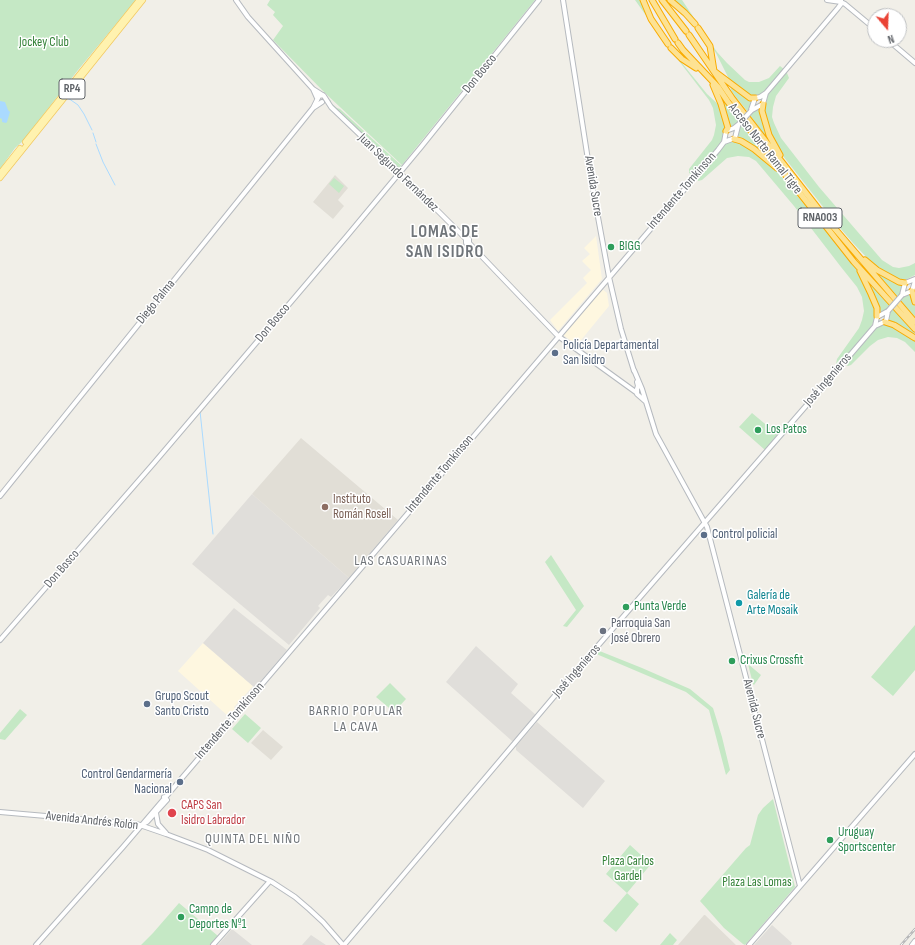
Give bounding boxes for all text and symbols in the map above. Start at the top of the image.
north arrow [867,8,907,48]
text: N [886,32,896,46]
park label: Jockey Club [19,35,69,51]
street label: Don Bosco [460,51,500,97]
road number: RP4 [59,79,85,99]
street label: Acceso Norte Ramal Tigre [725,101,805,197]
street label: Juan Segundo Fernández [355,131,441,215]
street label: Intendente Tomkinson [644,149,720,233]
street label: Avenida Sucre [581,155,605,217]
road number: RNA003 [798,208,842,228]
district label: LOMAS DE SAN ISIDRO [406,223,484,263]
place label: BIGG [619,239,640,255]
marker: BIGG [606,242,616,252]
street label: Diego Palma [133,277,179,327]
street label: Don Bosco [252,300,294,346]
place label: Policía Departamental San Isidro [563,338,659,369]
marker: Policía Departamental San Isidro [550,348,560,358]
street label: José Ingenieros [801,350,855,410]
place label: Los Patos [766,422,807,438]
marker: Los Patos [753,425,763,435]
street label: Intendente Tomkinson [403,432,477,516]
place label: Instituto Román Rosell [333,492,391,523]
marker: Instituto Román Rosell [320,502,330,512]
place label: Control policial [712,527,778,543]
marker: Control policial [699,530,709,540]
street label: Don Bosco [41,547,83,591]
district label: LAS CASUARINAS [354,553,448,569]
place label: Galería de Arte Mosaik [747,588,798,619]
marker: Galería de Arte Mosaik [734,598,744,608]
place label: Punta Verde [634,599,686,615]
marker: Punta Verde [621,602,631,612]
place label: Parroquia San José Obrero [611,616,670,647]
marker: Parroquia San José Obrero [598,626,608,636]
street label: José Ingenieros [550,641,604,701]
place label: Crixus Crossfit [740,653,803,669]
marker: Crixus Crossfit [727,656,737,666]
street label: Avenida Sucre [739,678,769,740]
street label: Intendente Tomkinson [192,679,268,763]
place label: Grupo Scout Santo Cristo [155,689,209,720]
marker: Grupo Scout Santo Cristo [142,699,152,709]
district label: BARRIO POPULAR LA CAVA [309,703,403,736]
place label: Control Gendarmería Nacional [81,767,172,798]
marker: Control Gendarmería Nacional [175,777,185,787]
place label: CAPS San Isidro Labrador [181,798,245,829]
marker: CAPS San Isidro Labrador [166,807,178,819]
street label: Avenida Andrés Rolón [45,808,139,834]
place label: Uruguay Sportscenter [838,825,896,856]
district label: QUINTA DEL NIÑO [205,831,301,847]
marker: Uruguay Sportscenter [825,835,835,845]
park label: Plaza Carlos Gardel [602,854,654,885]
park label: Plaza Las Lomas [722,875,792,891]
place label: Campo de Deportes Nº1 [189,902,246,933]
marker: Campo de Deportes Nº1 [176,912,186,922]

